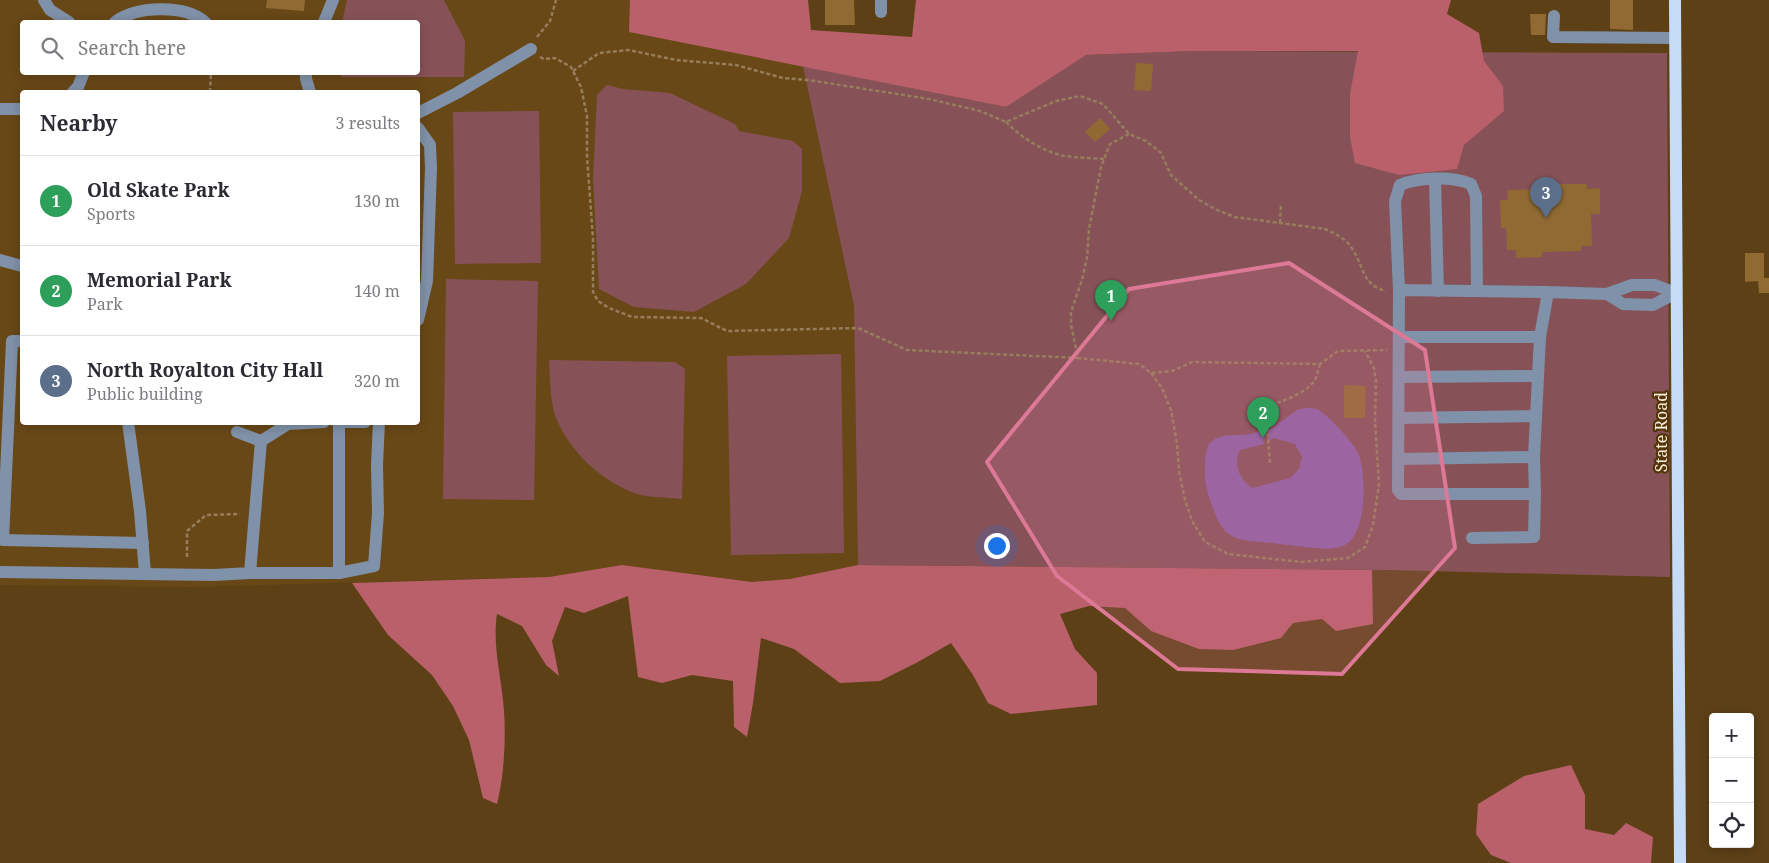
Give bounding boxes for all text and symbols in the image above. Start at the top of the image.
search box [20,20,420,75]
icon: search [38,34,66,62]
text: Search here [78,35,186,61]
text: Nearby [40,109,118,137]
text: 3 results [336,112,400,134]
text: Old Skate Park [87,177,229,203]
pin: 3 [1530,177,1562,218]
text: 1 [51,190,61,212]
text: 130 m [354,190,400,212]
text: Sports [87,203,135,225]
text: Memorial Park [87,267,232,293]
text: 2 [51,280,61,302]
text: 140 m [354,280,400,302]
pin: 1 [1095,280,1127,321]
text: Park [87,293,123,315]
text: North Royalton City Hall [87,357,323,383]
text: 3 [51,370,61,392]
text: 320 m [354,370,400,392]
text: Public building [87,383,203,405]
street label: State Road [1650,392,1672,472]
pin: 2 [1247,397,1279,438]
your location [984,533,1010,559]
map controls [1709,713,1754,848]
button: + [1709,713,1754,758]
button: − [1709,758,1754,803]
button: locate [1709,803,1754,848]

